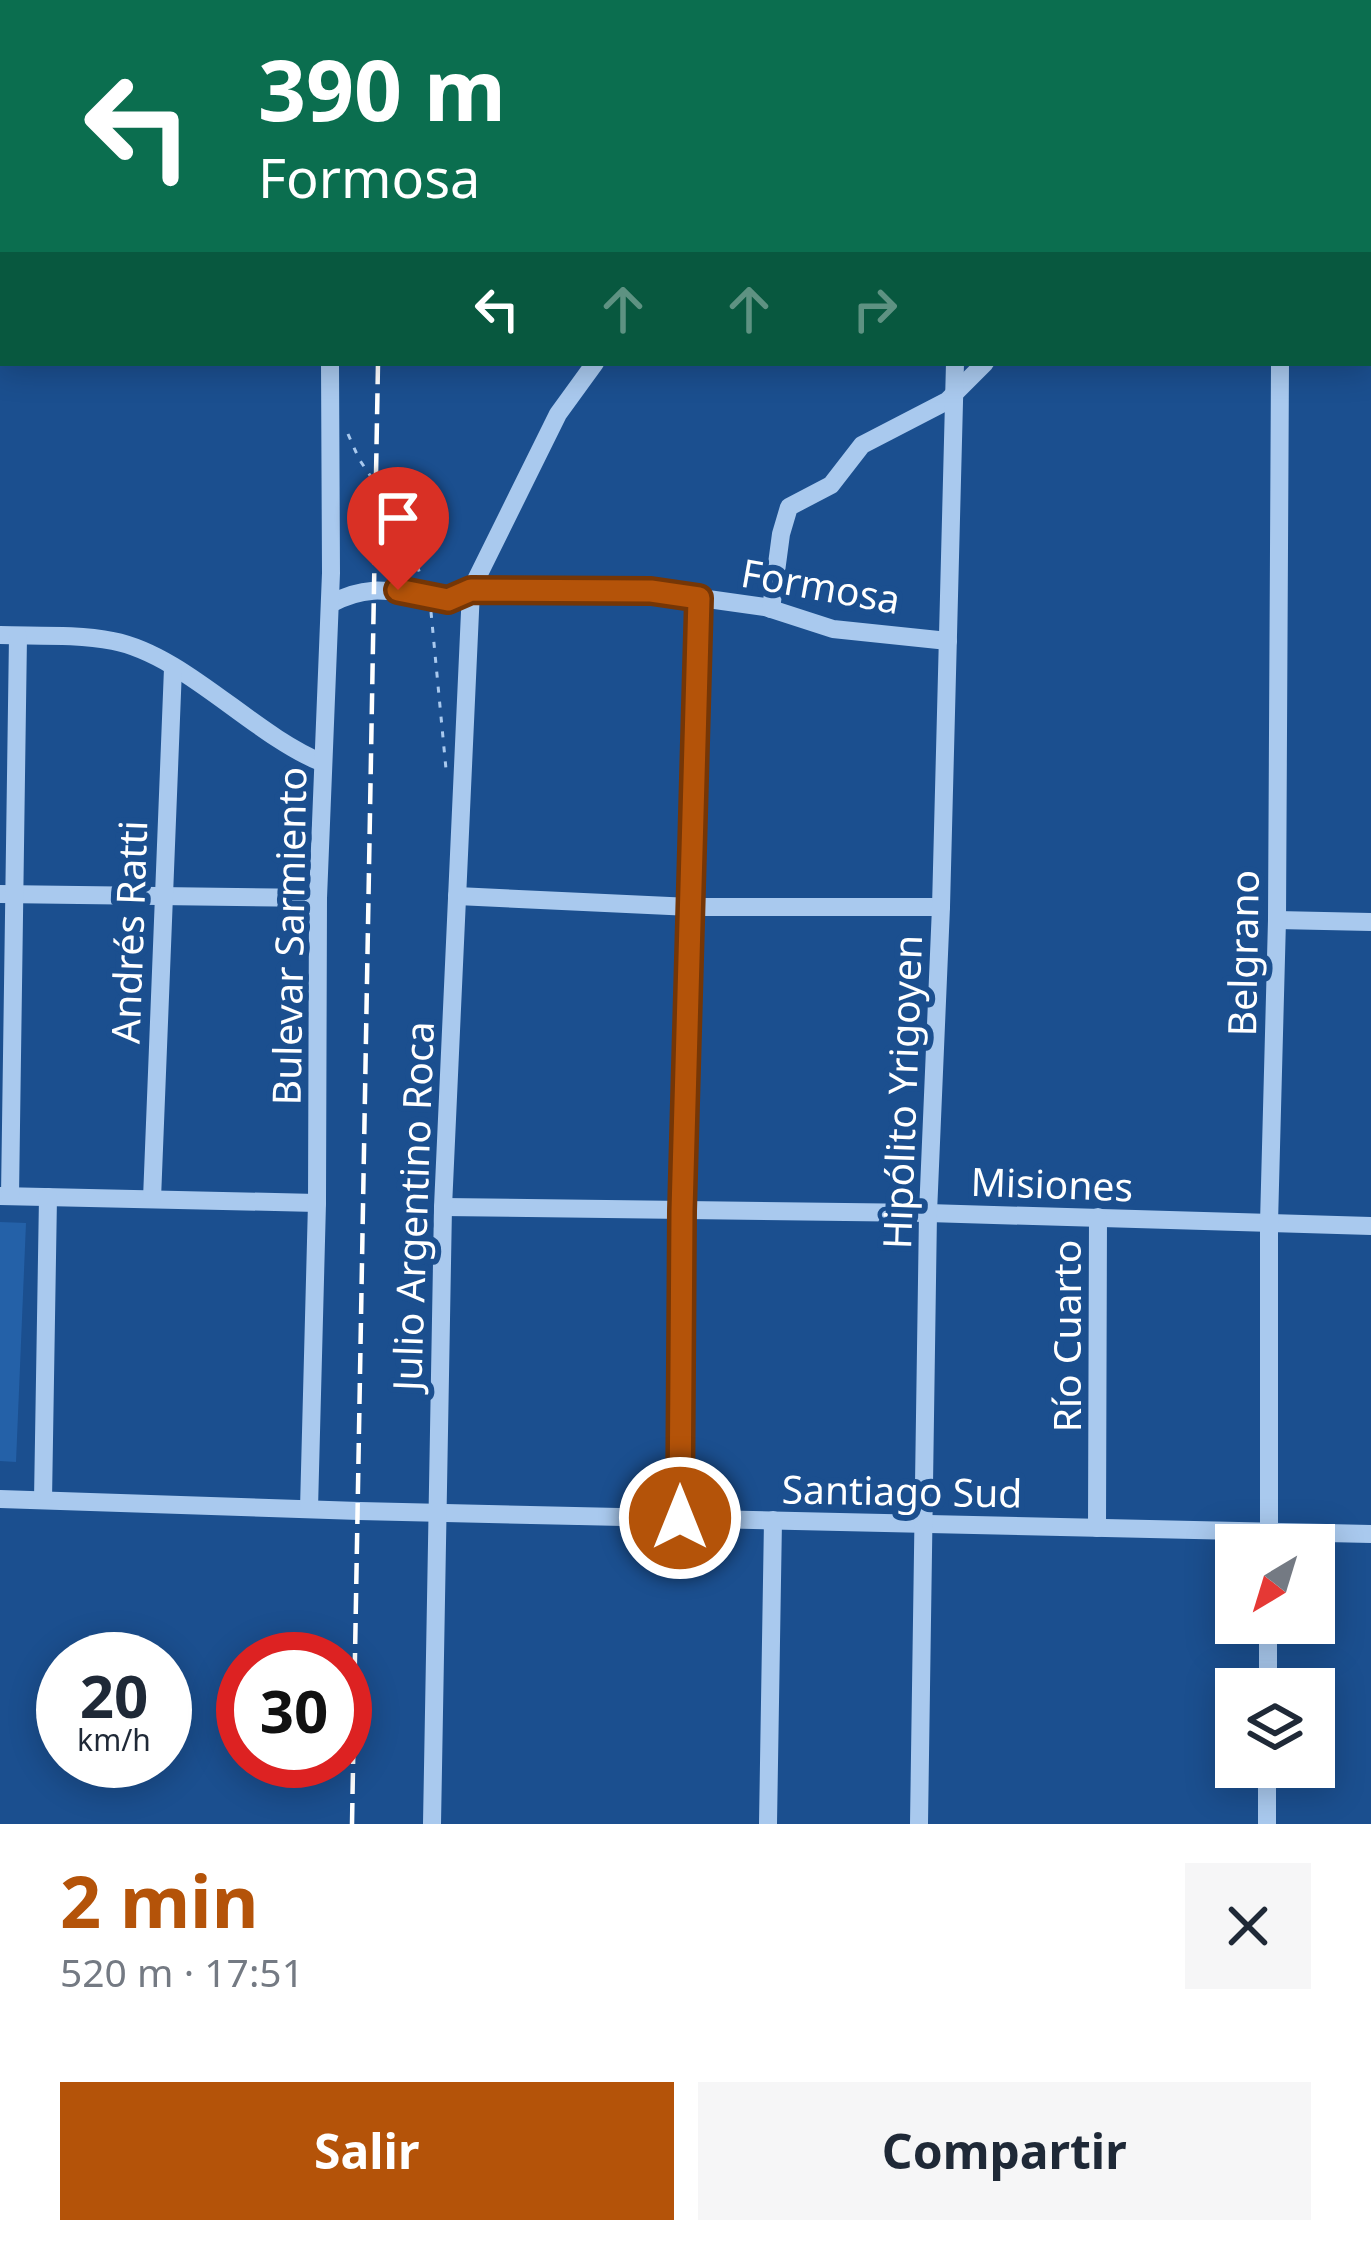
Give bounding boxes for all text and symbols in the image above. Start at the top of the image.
text: 390 m [258,31,506,146]
icon: left [60,48,216,204]
text: Formosa [258,140,480,214]
icon: left [464,276,530,342]
icon: ahead [590,276,656,342]
icon: ahead [716,276,782,342]
icon: right [842,276,908,342]
pin [347,467,449,590]
icon: arrive [365,485,431,551]
street label: Formosa [737,545,905,625]
street label: Bulevar Sarmiento [259,766,317,1106]
street label: Andrés Ratti [98,819,158,1045]
street label: Belgrano [1214,869,1270,1037]
street label: Hipólito Yrigoyen [869,934,933,1250]
street label: Julio Argentino Roca [379,1020,445,1396]
street label: Misiones [970,1154,1134,1212]
street label: Río Cuarto [1039,1240,1092,1432]
position arrow [617,1455,743,1581]
street label: Santiago Sud [781,1461,1023,1519]
north arrow [1215,1524,1335,1644]
map controls [1215,1524,1335,1788]
speed limit sign: 30 [216,1632,372,1788]
text: 20 [80,1654,148,1736]
button: layers [1215,1668,1335,1788]
text: km/h [77,1719,151,1760]
text: 2 min [60,1851,258,1949]
button: close [1185,1863,1311,1989]
text: 520 m · 17:51 [60,1945,304,1998]
button: Salir [60,2082,674,2220]
button: Compartir [698,2082,1311,2220]

